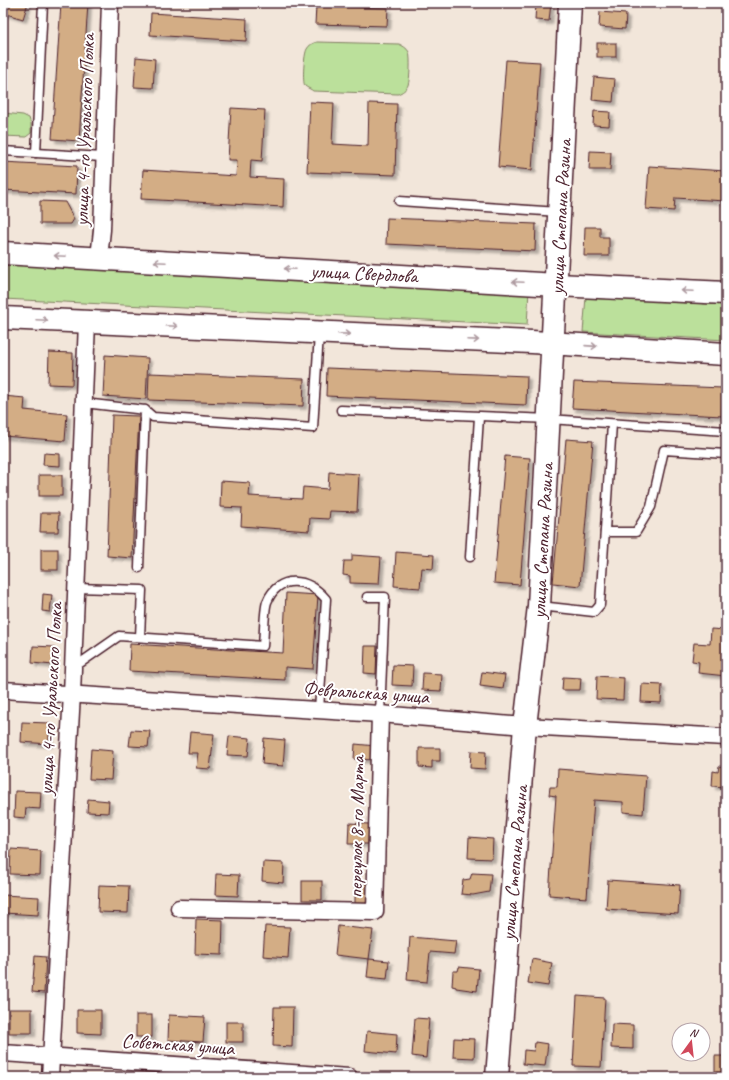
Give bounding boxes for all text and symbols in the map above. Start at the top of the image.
street label: улица 4-го Уральского Полка [69,31,100,228]
street label: улица Степана Разина [544,137,577,296]
one-way arrow [54,252,67,259]
one-way arrow [154,258,167,265]
street label: улица Свердлова [309,258,420,289]
one-way arrow [284,266,297,273]
one-way arrow [512,279,525,286]
one-way arrow [681,287,694,295]
one-way arrow [35,316,48,323]
one-way arrow [165,322,178,330]
one-way arrow [337,331,350,338]
one-way arrow [466,336,479,344]
one-way arrow [584,342,597,349]
street label: улица Степана Разина [526,461,559,620]
street label: улица 4-го Уральского Полка [33,600,68,797]
street label: Февральская улица [302,676,431,709]
street label: переулок 8-го Марта [343,754,370,898]
street label: улица Степана Разина [495,783,534,943]
north arrow [671,1022,711,1062]
text: N [688,1025,701,1041]
street label: Советская улица [121,1028,236,1061]

